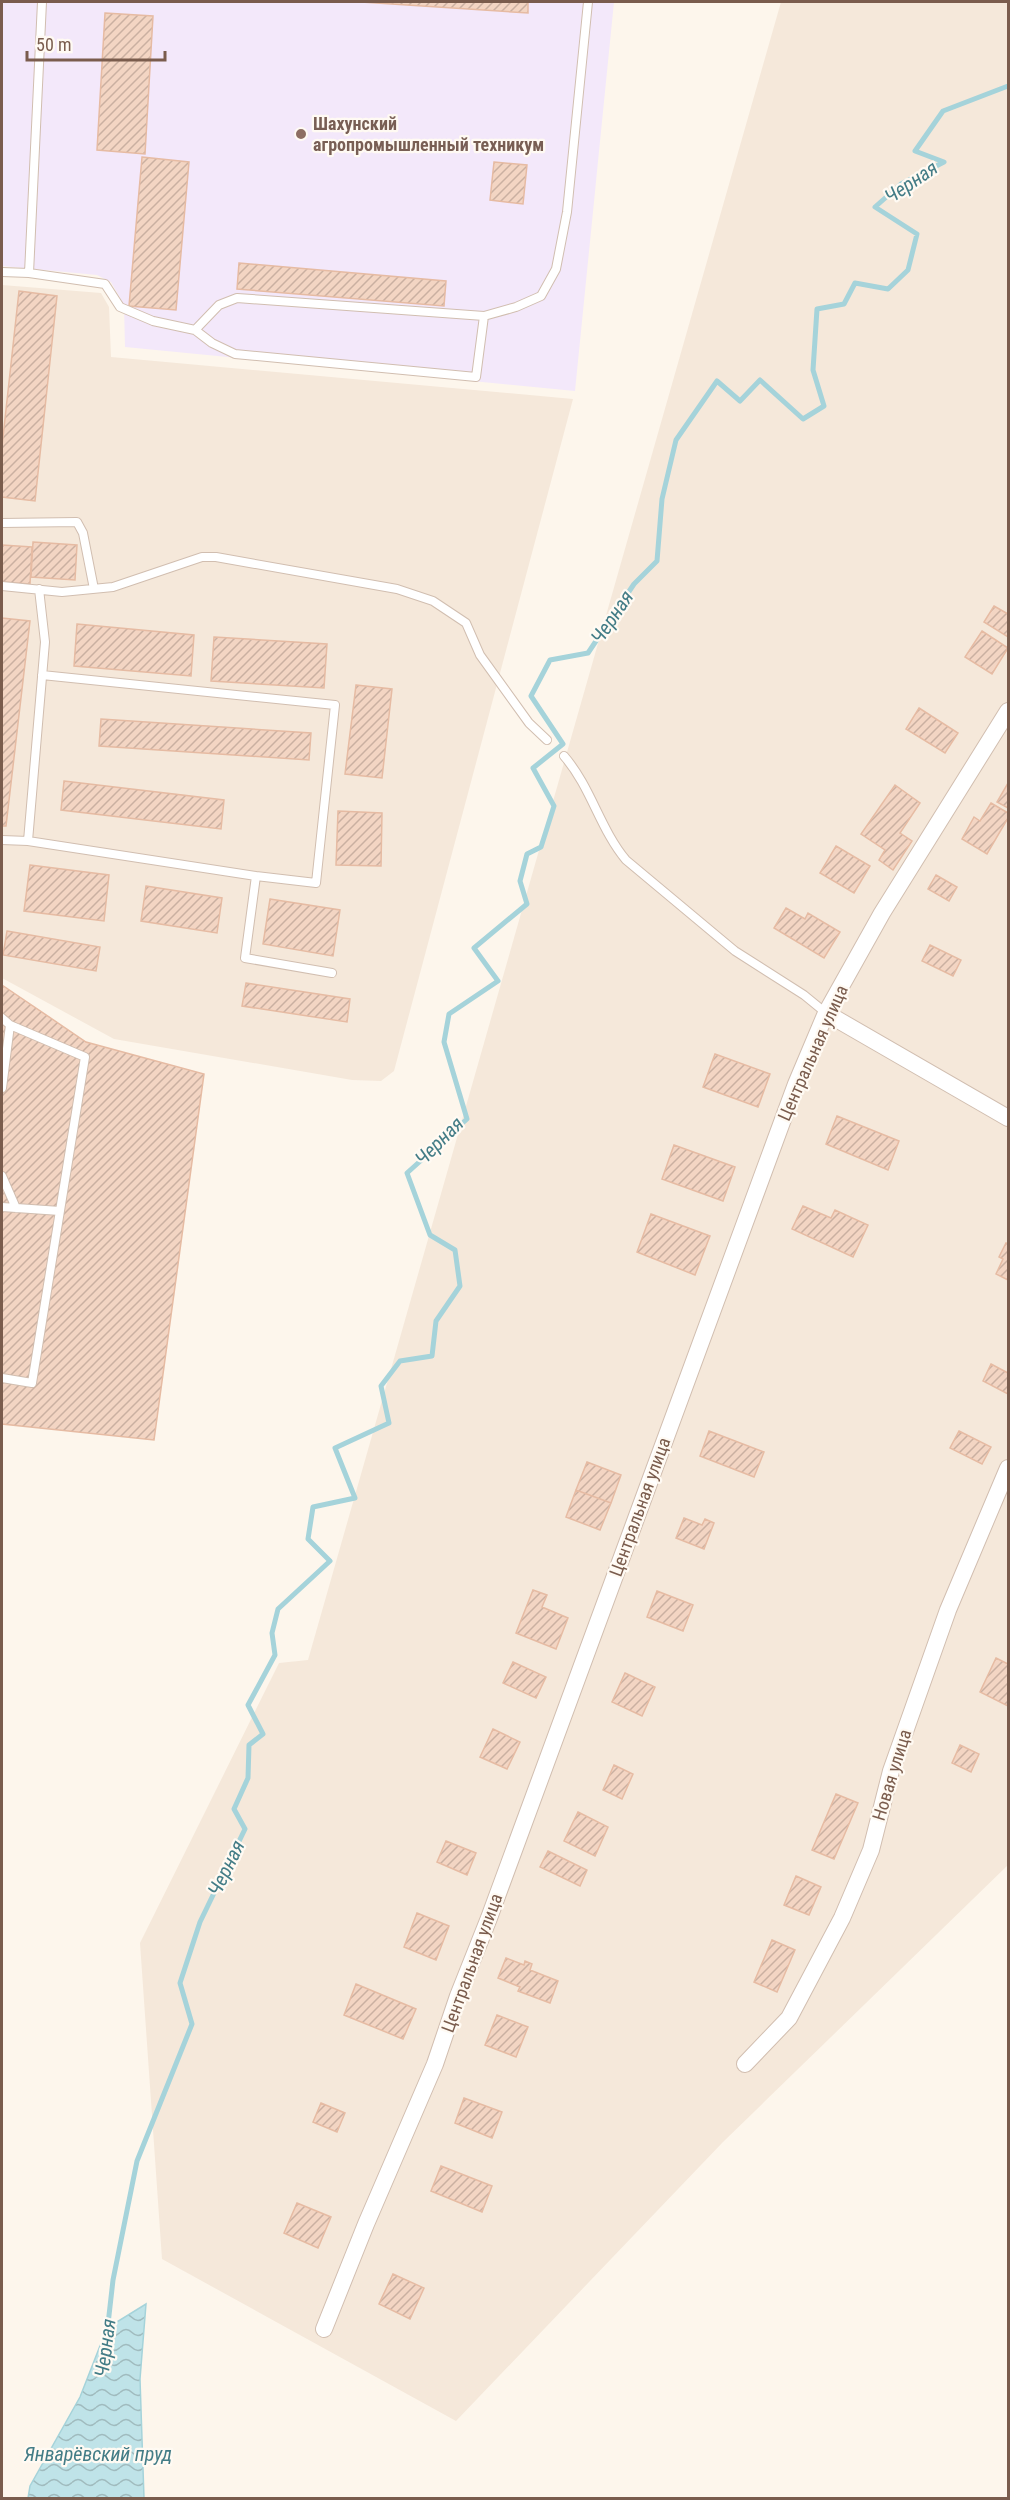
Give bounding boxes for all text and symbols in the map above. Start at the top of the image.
scale bar [27,24,165,62]
text: 50 m [36,34,71,55]
place label: Шахунский агропромышленный техникум [313,113,544,155]
marker: Шахунский агропромышленный техникум [294,127,308,141]
water label: Черная [880,156,942,208]
water label: Черная [586,586,638,648]
street label: Центральная улица [773,982,852,1124]
water label: Черная [410,1112,468,1170]
street label: Центральная улица [605,1435,674,1579]
street label: Новая улица [868,1727,915,1823]
water label: Черная [202,1836,250,1900]
street label: Центральная улица [437,1891,506,2035]
water label: Черная [90,2317,120,2379]
water label: Январёвский пруд [23,2442,172,2466]

